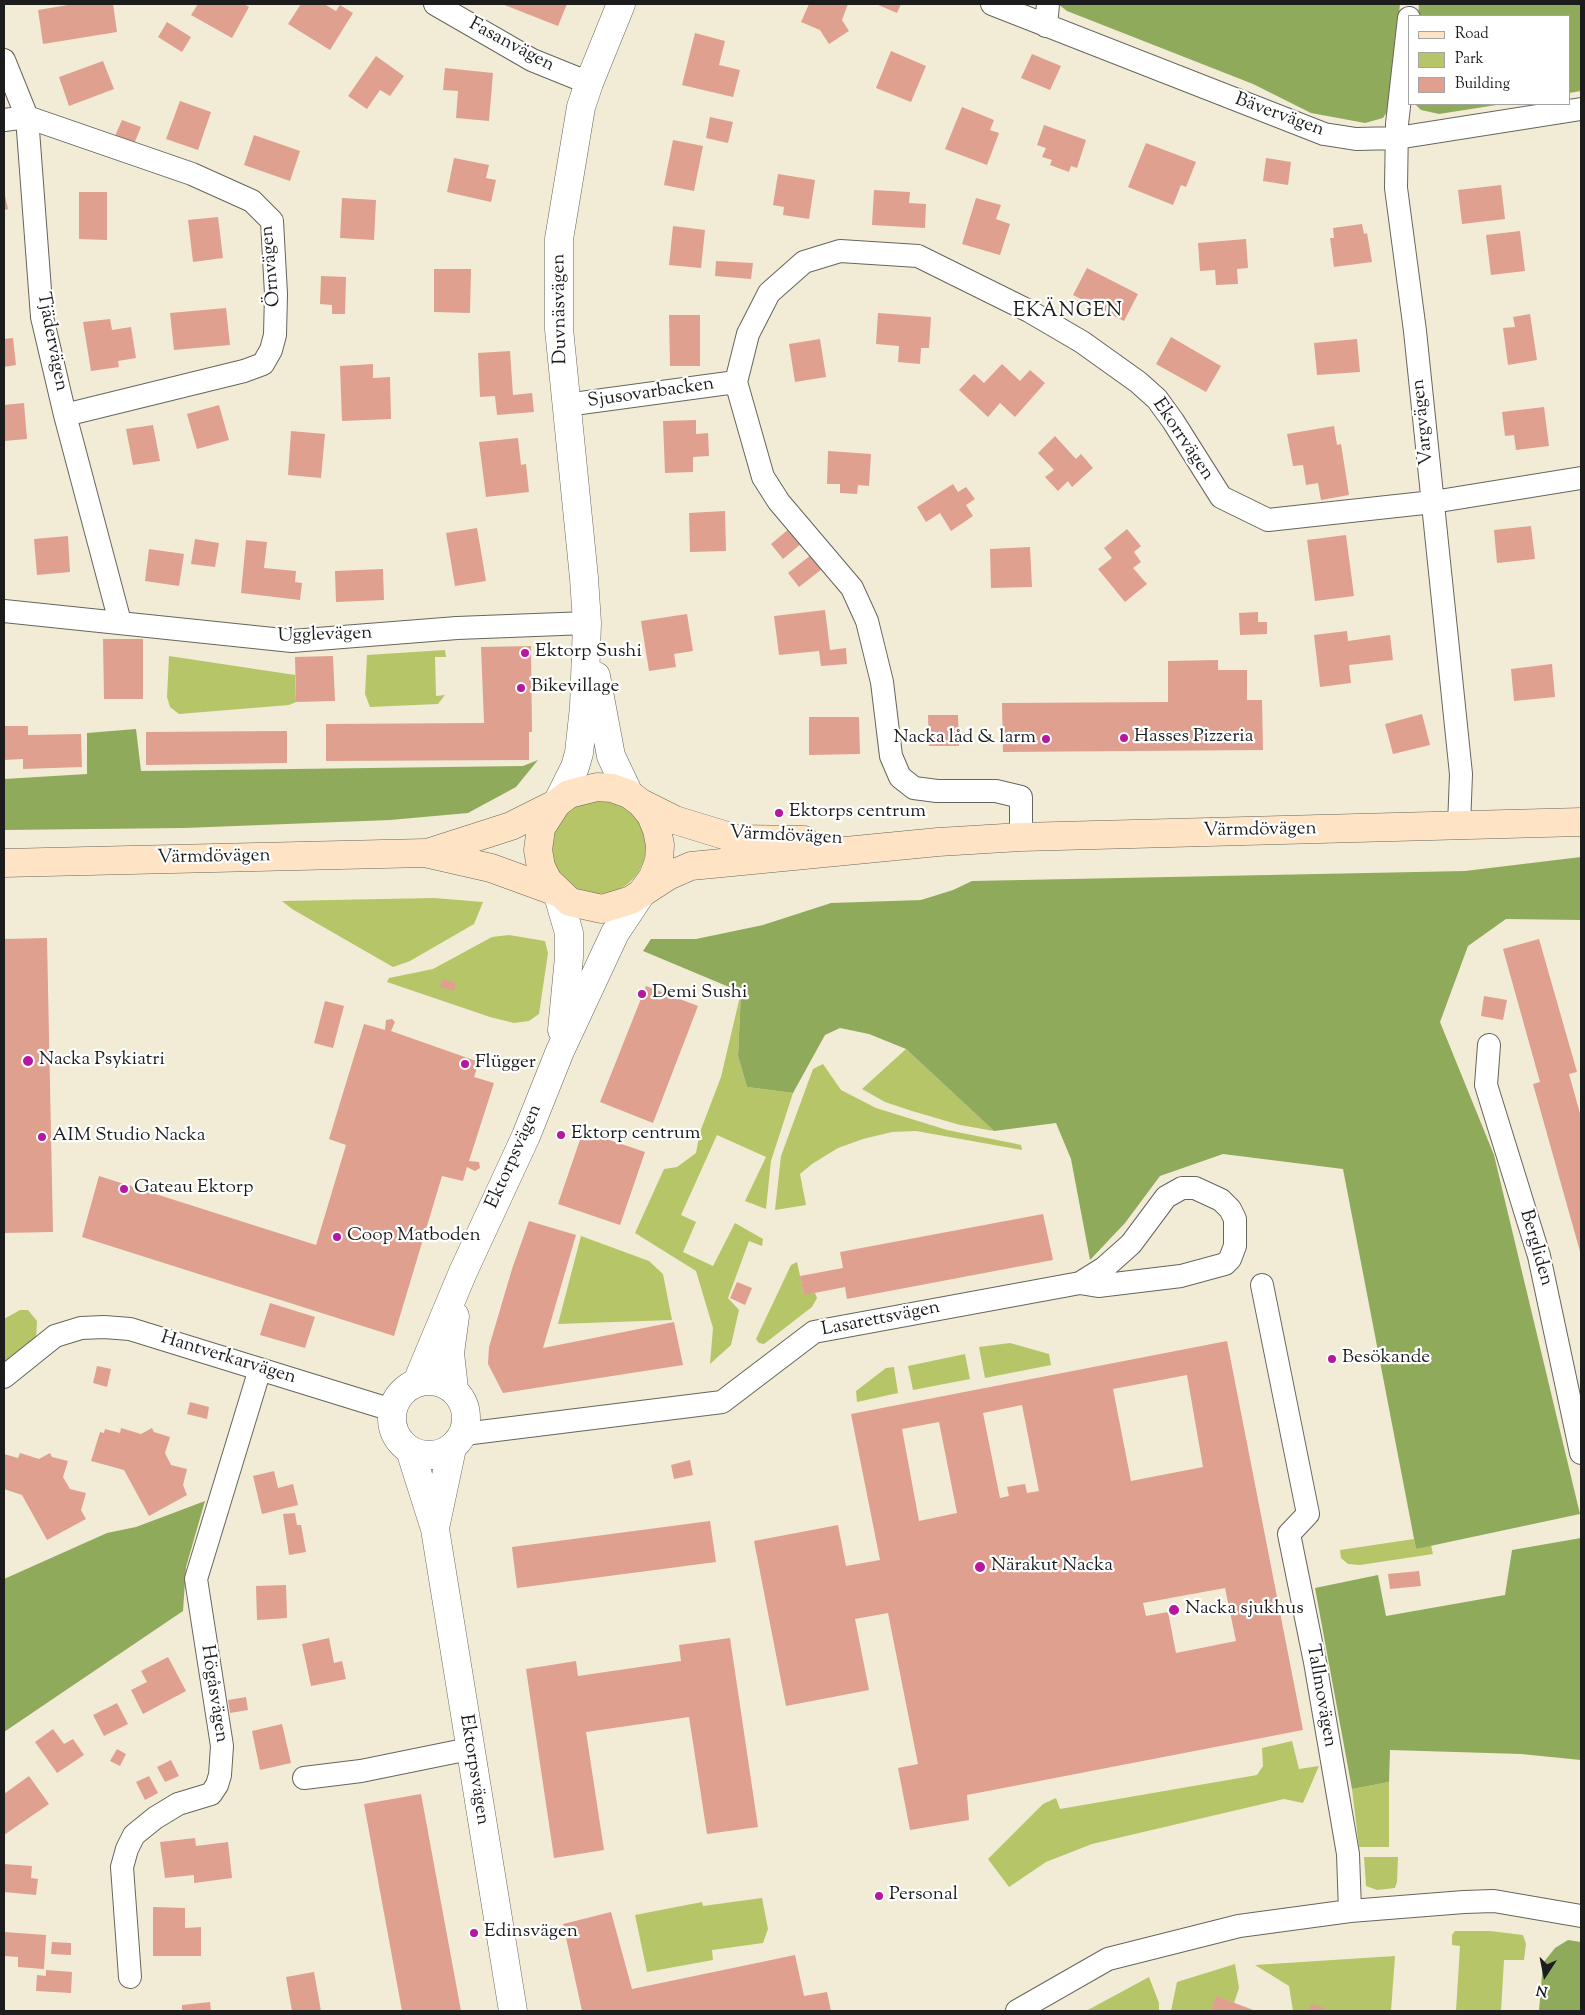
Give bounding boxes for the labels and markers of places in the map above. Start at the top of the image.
place label: Ektorp Sushi [535,642,642,664]
marker: Ektorp Sushi [519,647,531,659]
place label: Bikevillage [531,677,619,699]
marker: Bikevillage [515,682,527,694]
place label: Hasses Pizzeria [1134,727,1253,749]
place label: Nacka låd & larm [894,728,1036,750]
marker: Hasses Pizzeria [1118,732,1130,744]
marker: Nacka låd & larm [1040,733,1052,745]
place label: Ektorps centrum [789,802,926,824]
marker: Ektorps centrum [773,807,785,819]
place label: Demi Sushi [652,983,747,1005]
marker: Demi Sushi [636,988,648,1000]
place label: Nacka Psykiatri [39,1050,165,1072]
place label: Flügger [475,1053,536,1075]
marker: Nacka Psykiatri [21,1054,35,1068]
marker: Flügger [459,1058,471,1070]
place label: Ektorp centrum [571,1124,700,1146]
place label: AIM Studio Nacka [52,1126,206,1148]
marker: Ektorp centrum [555,1129,567,1141]
marker: AIM Studio Nacka [36,1131,48,1143]
place label: Gateau Ektorp [134,1178,254,1200]
marker: Gateau Ektorp [118,1183,130,1195]
place label: Coop Matboden [347,1226,481,1248]
marker: Coop Matboden [331,1231,343,1243]
place label: Besökande [1342,1348,1430,1370]
marker: Besökande [1326,1353,1338,1365]
place label: Närakut Nacka [991,1556,1113,1578]
marker: Närakut Nacka [973,1560,987,1574]
place label: Nacka sjukhus [1185,1599,1304,1621]
marker: Nacka sjukhus [1167,1603,1181,1617]
place label: Personal [889,1885,958,1907]
marker: Personal [873,1890,885,1902]
place label: Edinsvägen [484,1922,578,1944]
marker: Edinsvägen [468,1927,480,1939]

